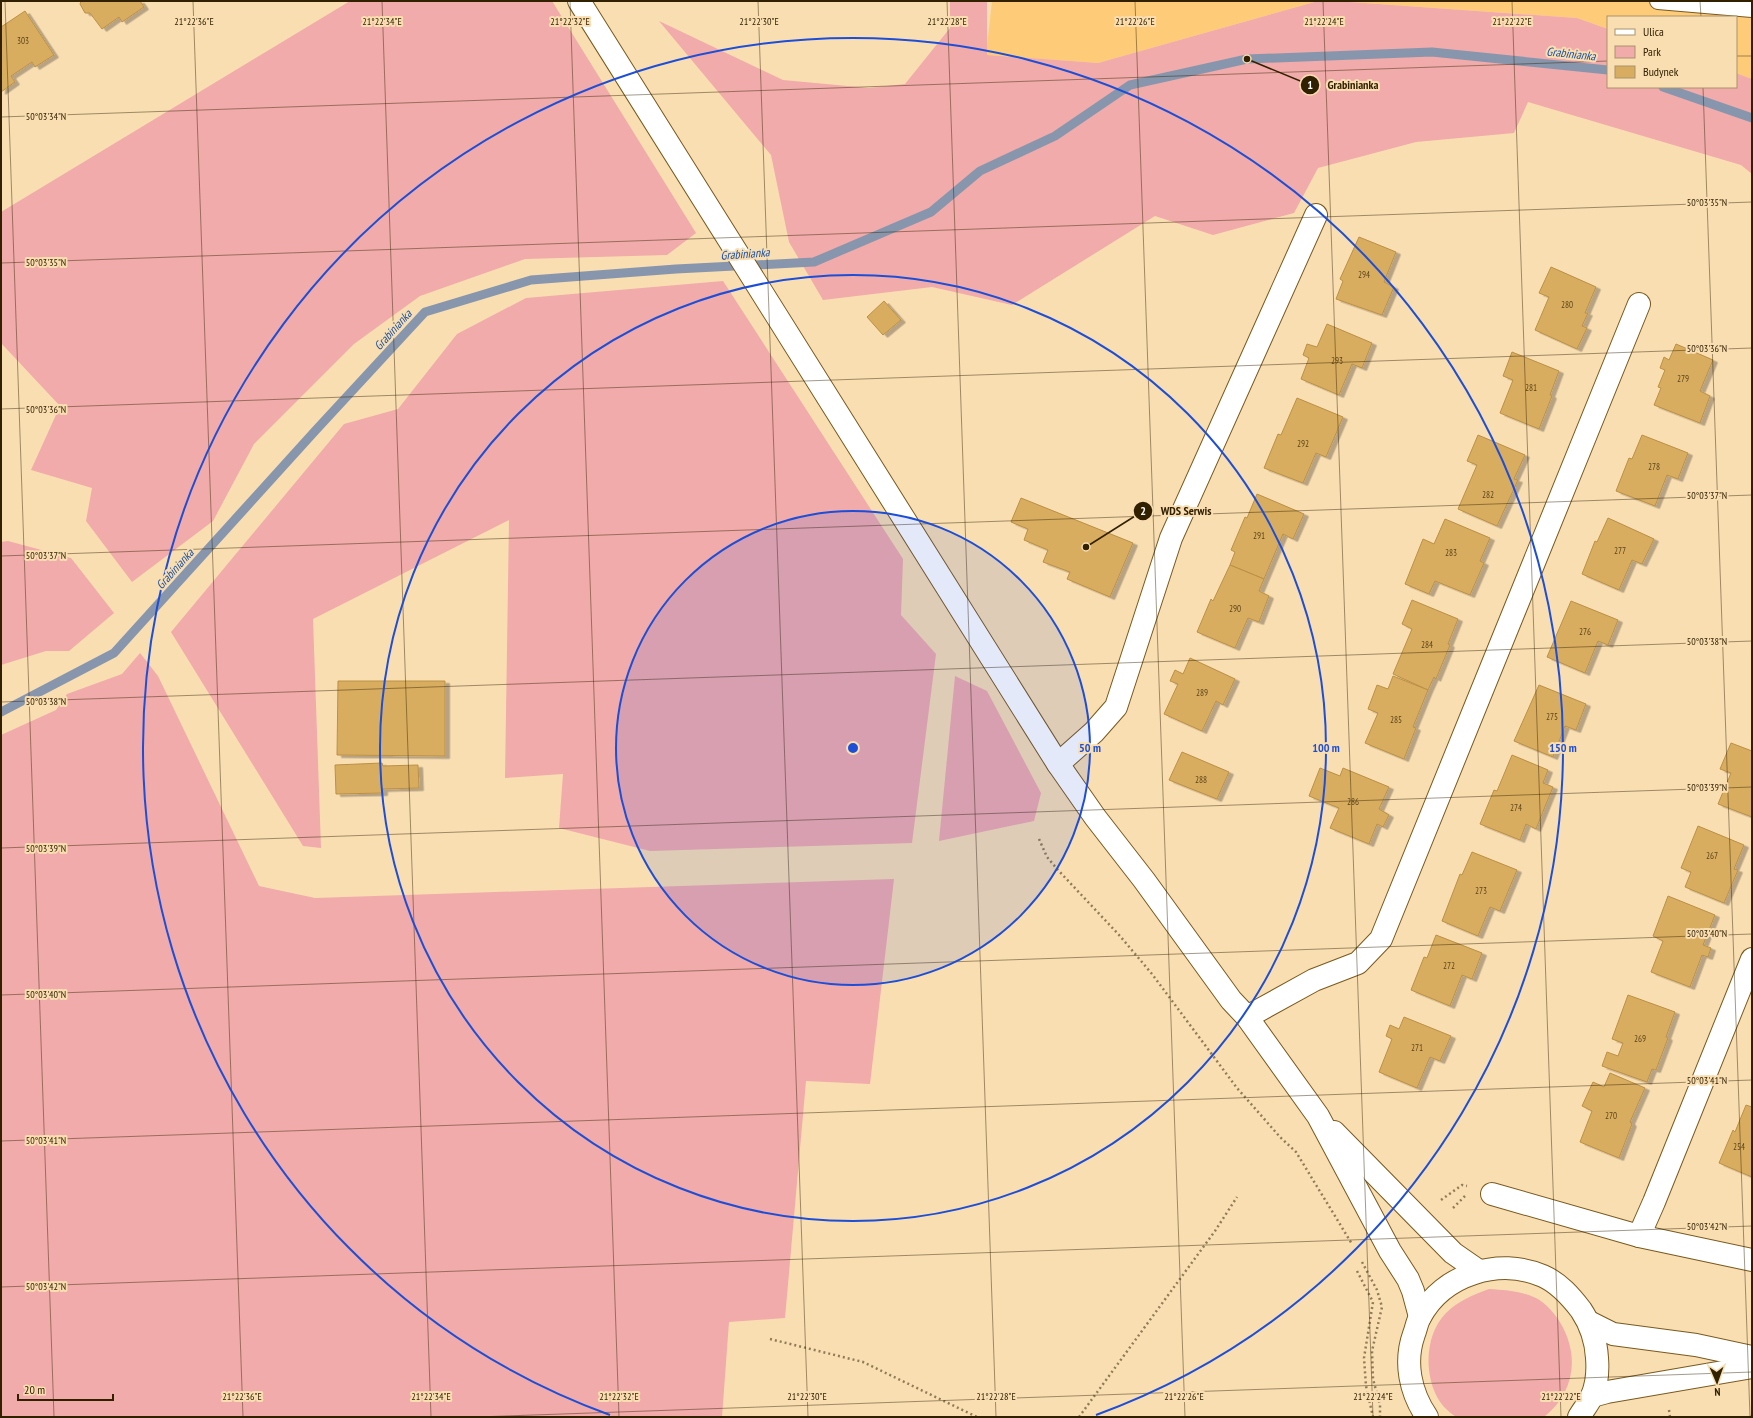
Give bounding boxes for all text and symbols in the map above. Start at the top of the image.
text: 21°22'36"E [174,15,214,28]
text: 21°22'34"E [362,15,402,28]
text: 21°22'32"E [550,15,590,28]
text: 21°22'30"E [739,15,779,28]
text: 21°22'28"E [927,15,967,28]
text: 21°22'26"E [1115,15,1155,28]
text: 21°22'24"E [1304,15,1344,28]
text: 21°22'22"E [1492,15,1532,28]
legend [1607,16,1737,88]
text: Ulica [1643,24,1664,39]
house number: 303 [17,35,29,46]
water label: Grabinianka [1546,43,1597,64]
text: Park [1643,44,1661,59]
text: Budynek [1643,64,1679,79]
callout: Grabinianka [1300,73,1387,97]
text: 1 [1307,77,1313,92]
text: Grabinianka [1328,77,1378,92]
text: 50°03'34"N [26,110,66,123]
text: 50°03'35"N [1687,196,1727,209]
water label: Grabinianka [720,244,771,263]
text: 50°03'35"N [26,256,66,269]
house number: 294 [1358,269,1370,280]
house number: 280 [1561,299,1573,310]
water label: Grabinianka [371,305,415,353]
text: 50°03'36"N [1687,342,1727,355]
house number: 293 [1331,355,1343,366]
house number: 279 [1677,373,1689,384]
house number: 281 [1525,382,1537,393]
text: 50°03'36"N [26,403,66,416]
house number: 292 [1297,438,1309,449]
house number: 278 [1648,461,1660,472]
house number: 282 [1482,489,1494,500]
text: 50°03'37"N [1687,489,1727,502]
callout: WDS Serwis [1133,499,1219,523]
text: 2 [1140,503,1146,518]
text: WDS Serwis [1160,503,1211,518]
house number: 291 [1253,530,1265,541]
water label: Grabinianka [153,544,197,592]
house number: 277 [1614,545,1626,556]
house number: 283 [1445,547,1457,558]
text: 50°03'37"N [26,549,66,562]
house number: 290 [1229,603,1241,614]
house number: 276 [1579,626,1591,637]
text: 50°03'38"N [1687,635,1727,648]
house number: 284 [1421,639,1433,650]
house number: 289 [1196,687,1208,698]
text: 50°03'38"N [26,695,66,708]
house number: 275 [1546,711,1558,722]
house number: 285 [1390,714,1402,725]
text: 50 m [1079,740,1101,755]
text: 100 m [1312,740,1340,755]
text: 150 m [1549,740,1577,755]
centre of rings [846,741,860,755]
house number: 288 [1195,774,1207,785]
text: 50°03'39"N [1687,781,1727,794]
house number: 286 [1347,796,1359,807]
house number: 274 [1510,802,1522,813]
text: 50°03'39"N [26,842,66,855]
house number: 267 [1706,850,1718,861]
house number: 273 [1475,885,1487,896]
text: 50°03'40"N [1687,927,1727,940]
house number: 272 [1443,960,1455,971]
text: 50°03'40"N [26,988,66,1001]
house number: 269 [1634,1033,1646,1044]
house number: 271 [1411,1042,1423,1053]
text: 50°03'41"N [1687,1074,1727,1087]
house number: 270 [1605,1110,1617,1121]
text: 50°03'41"N [26,1134,66,1147]
house number: 254 [1733,1141,1745,1152]
text: 50°03'42"N [1687,1220,1727,1233]
text: 50°03'42"N [26,1280,66,1293]
north arrow [1697,1362,1737,1402]
scale bar [18,1376,113,1402]
text: 20 m [24,1382,45,1397]
text: N [1714,1385,1721,1399]
text: 21°22'36"E [222,1390,262,1403]
text: 21°22'34"E [411,1390,451,1403]
text: 21°22'32"E [599,1390,639,1403]
text: 21°22'30"E [787,1390,827,1403]
text: 21°22'28"E [976,1390,1016,1403]
text: 21°22'26"E [1164,1390,1204,1403]
text: 21°22'24"E [1353,1390,1393,1403]
text: 21°22'22"E [1541,1390,1581,1403]

